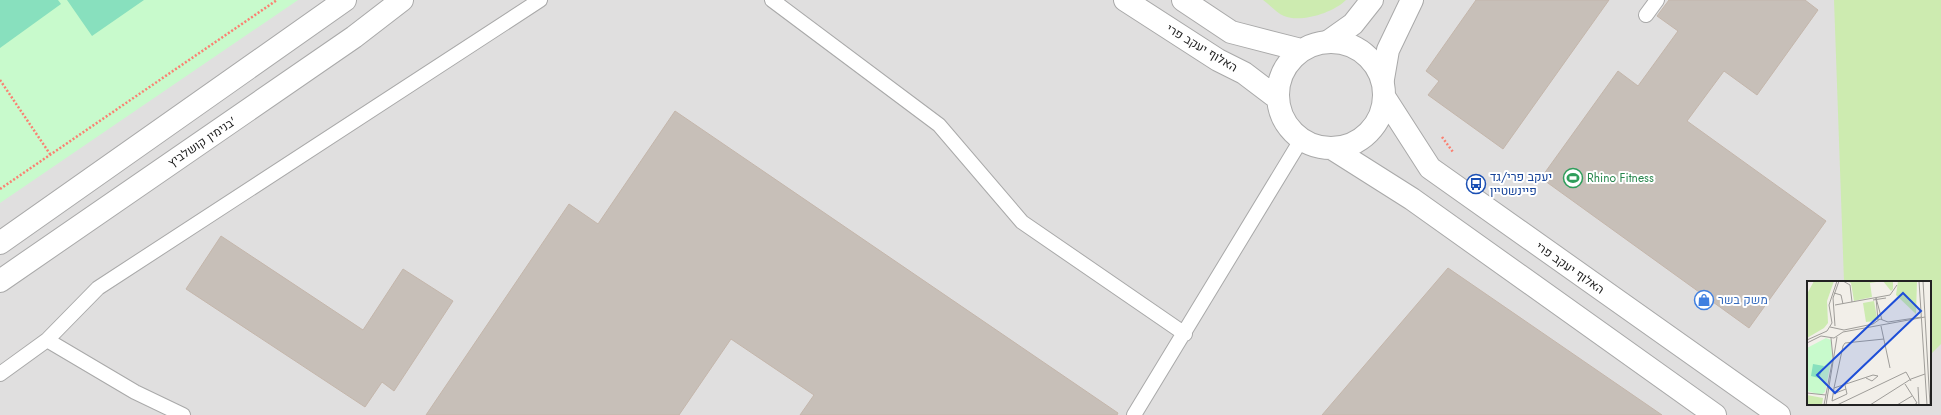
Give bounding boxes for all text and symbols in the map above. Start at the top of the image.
street label: האלוף יעקב פרי [1163,20,1241,76]
street label: בנימין קושלביץ' [164,112,240,172]
sports icon: Rhino Fitness [1562,167,1584,189]
place label: יעקב פרי/גד פיינשטיין [1490,168,1552,200]
place label: Rhino Fitness [1587,169,1654,187]
bus stop icon: יעקב פרי/גד פיינשטיין [1465,173,1487,195]
street label: האלוף יעקב פרי [1532,238,1608,298]
inset map [1807,281,1931,405]
shop icon: משק בשר [1693,289,1715,311]
place label: משק בשר [1718,291,1768,309]

